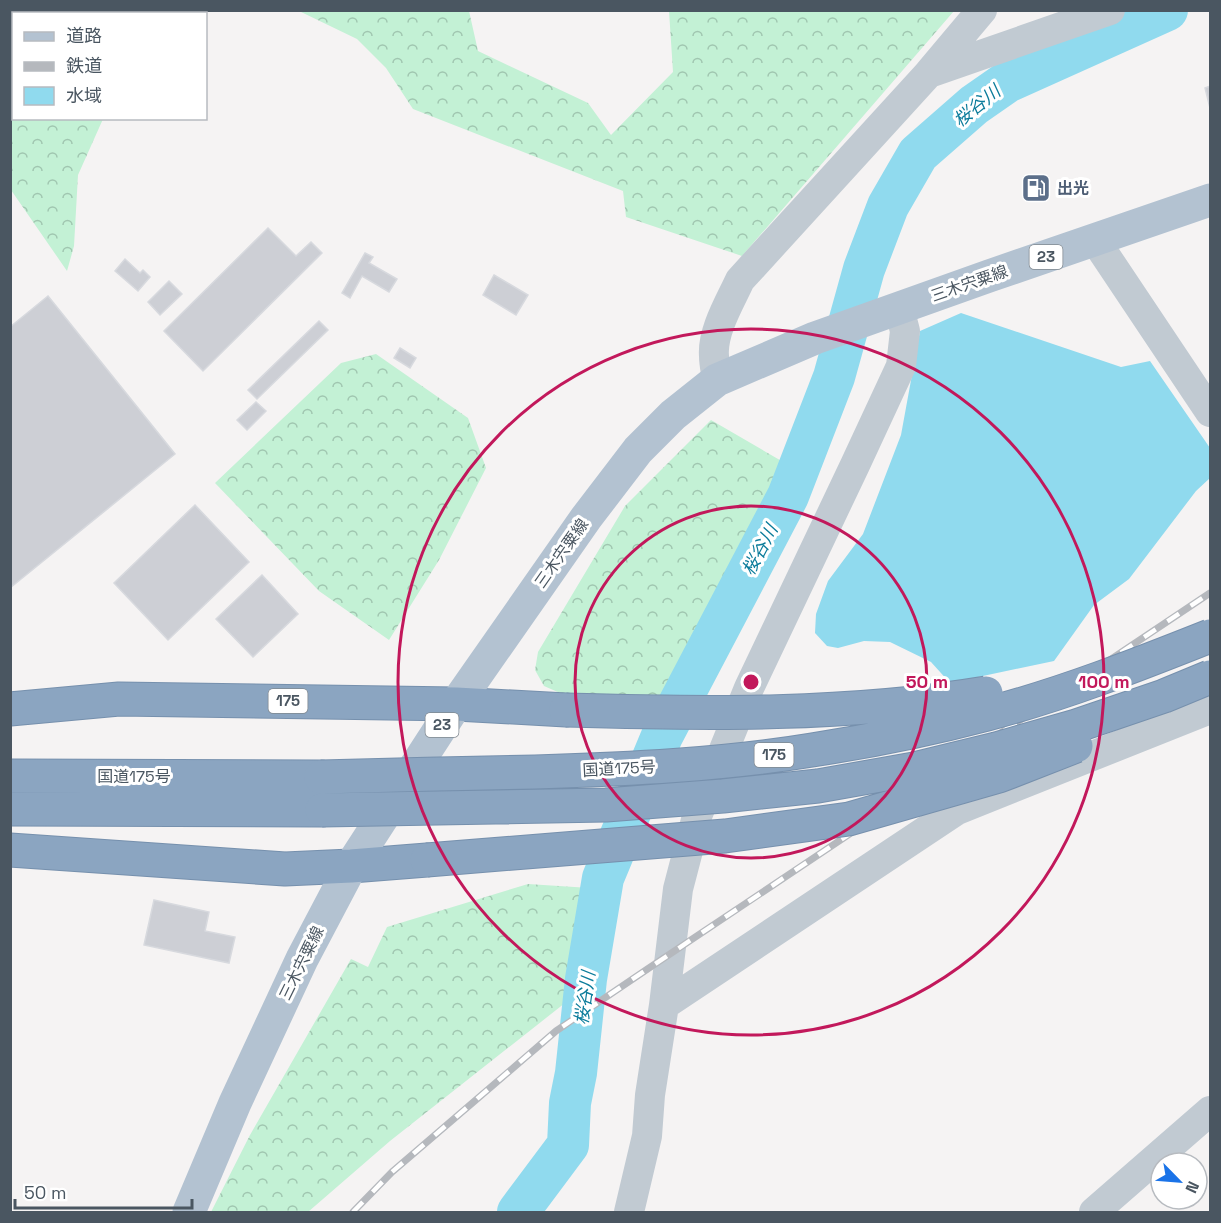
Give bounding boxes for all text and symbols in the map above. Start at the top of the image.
legend [12,12,207,120]
text: 道路 [66,24,102,47]
text: 鉄道 [66,54,102,77]
water label: 桜谷川 [948,78,1006,132]
text: 水域 [66,84,102,107]
fuel station icon: 出光 [1020,172,1052,204]
place label: 出光 [1057,178,1089,199]
road number: 23 [1030,245,1062,269]
street label: 三木宍粟線 [928,261,1010,306]
street label: 三木宍粟線 [530,514,593,592]
water label: 桜谷川 [737,519,783,579]
text: 50 m [906,670,948,693]
text: 100 m [1078,670,1130,693]
centre of rings [741,672,761,692]
road number: 175 [268,689,308,713]
road number: 23 [426,713,458,737]
road number: 175 [754,743,794,767]
street label: 国道175号 [582,756,656,781]
street label: 国道175号 [97,766,171,787]
street label: 三木宍粟線 [274,923,328,1004]
water label: 桜谷川 [569,968,600,1026]
north arrow [1149,1151,1209,1211]
scale bar [15,1172,192,1210]
text: N [1180,1178,1204,1196]
text: 50 m [24,1181,66,1204]

